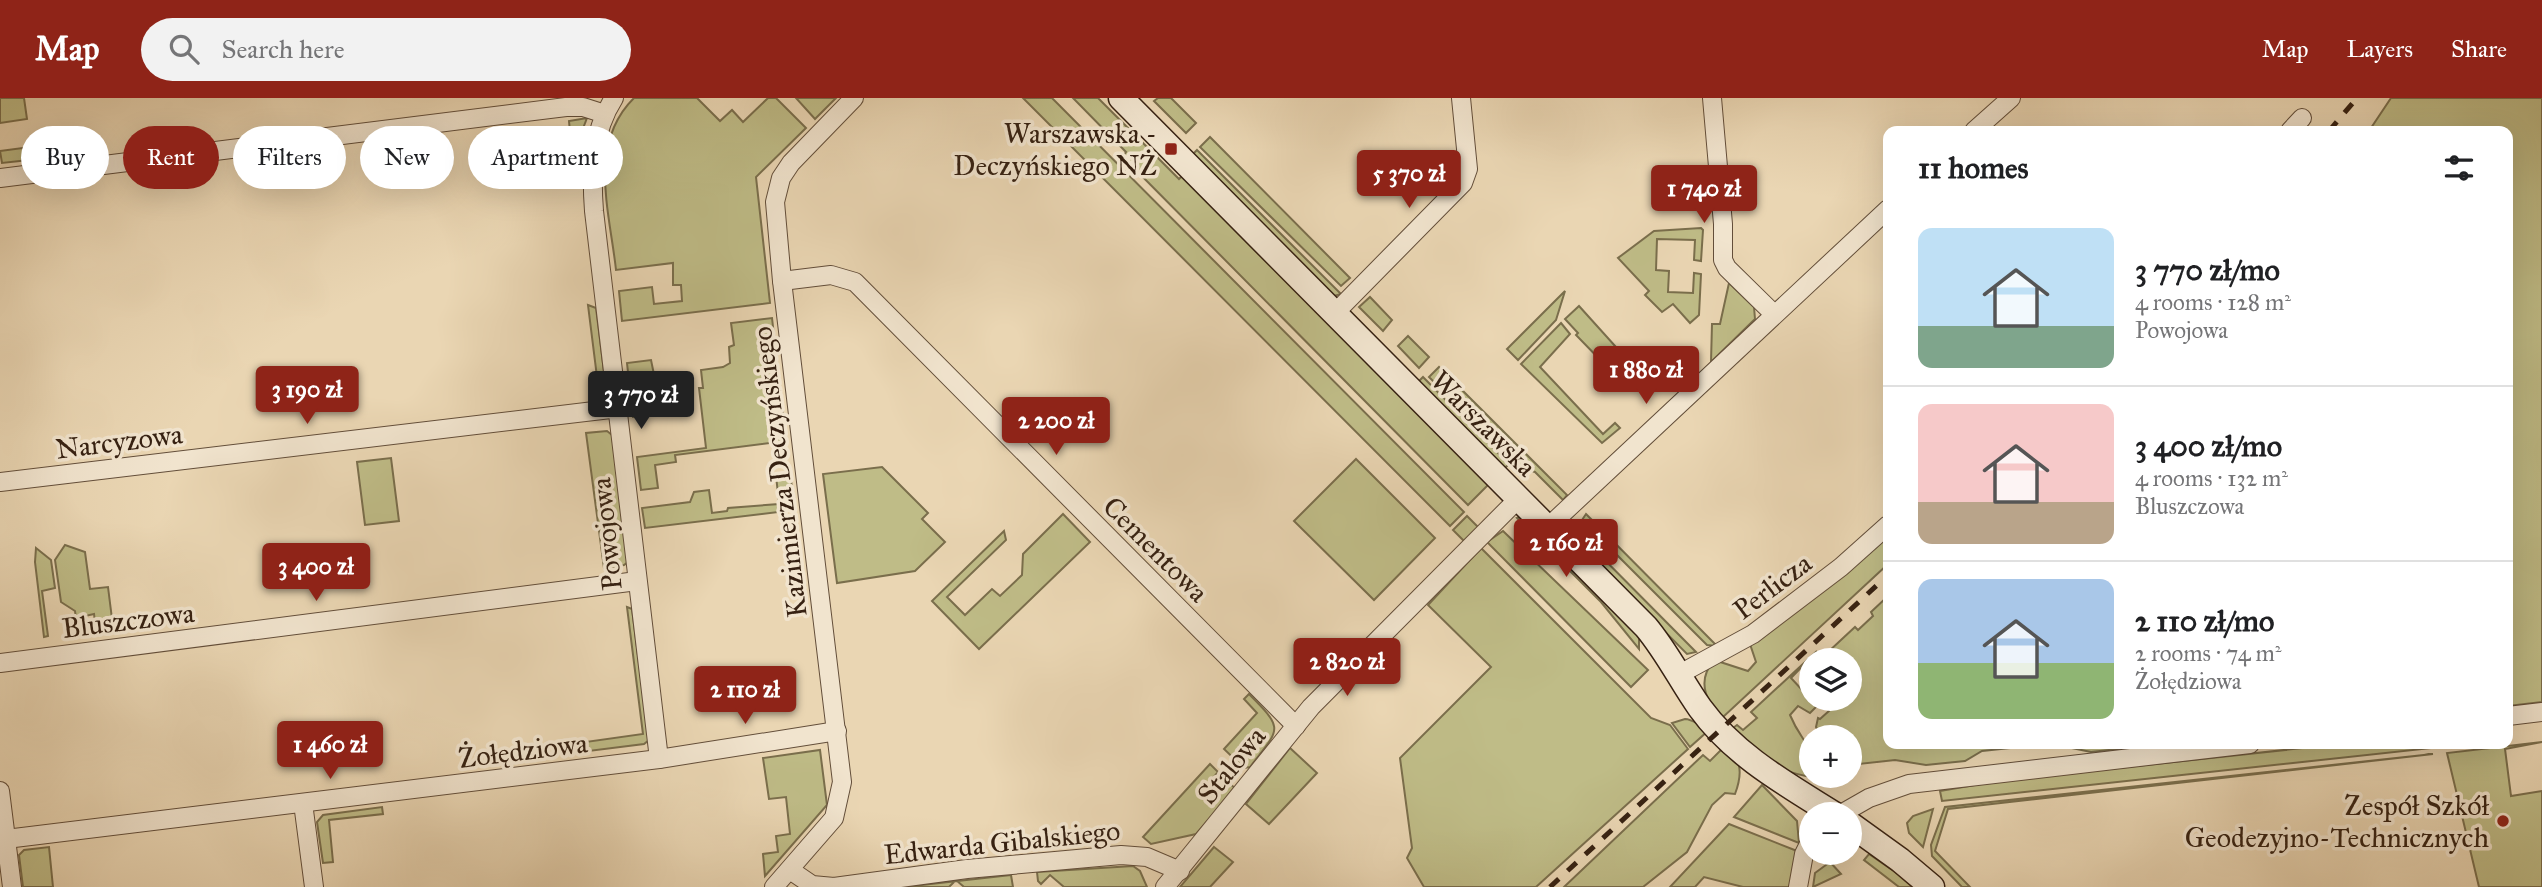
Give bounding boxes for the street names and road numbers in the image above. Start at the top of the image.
street label: Kazimierza Deczyńskiego [744,324,815,619]
street label: Warszawska [1423,363,1544,484]
street label: Narcyzowa [54,416,185,467]
street label: Powojowa [583,476,630,592]
street label: Cementowa [1096,489,1216,610]
street label: Perlicza [1726,546,1819,627]
street label: Bluszczowa [60,595,196,646]
street label: Stalowa [1190,719,1273,811]
street label: Żołędziowa [457,725,590,776]
street label: Edwarda Gibalskiego [882,813,1122,872]

